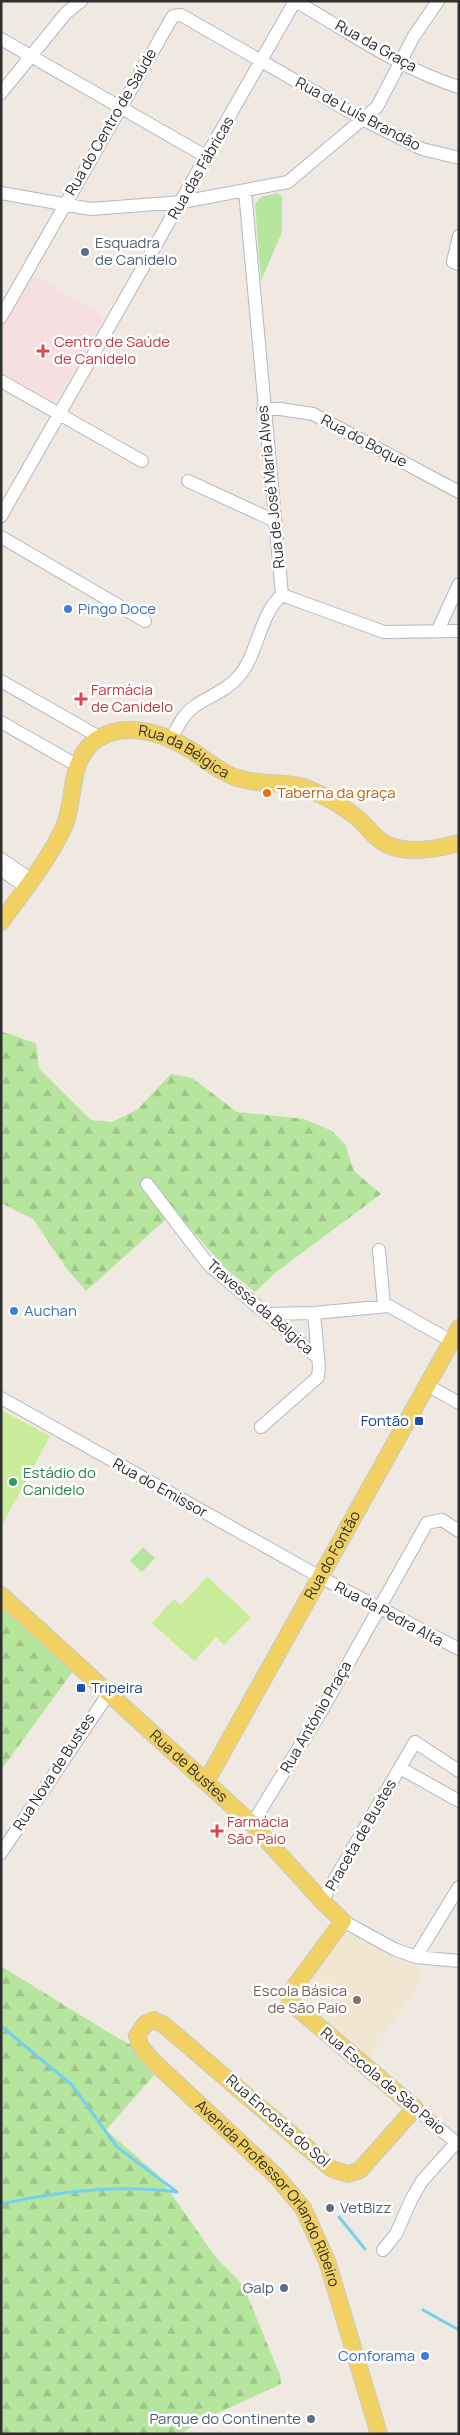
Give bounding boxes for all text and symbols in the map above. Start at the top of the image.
street label: Rua da Graça [332,14,421,77]
street label: Rua do Centro de Saúde [60,44,161,199]
street label: Rua de Luís Brandão [292,72,425,155]
street label: Rua das Fábricas [163,112,239,223]
place label: Esquadra de Canidelo [95,232,177,270]
marker: Esquadra de Canidelo [79,246,91,258]
place label: Centro de Saúde de Canidelo [54,331,170,369]
marker: Centro de Saúde de Canidelo [36,344,50,358]
street label: Rua de José Maria Alves [251,404,290,570]
street label: Rua do Boque [317,409,411,472]
place label: Pingo Doce [78,598,156,619]
marker: Pingo Doce [62,603,74,615]
place label: Farmácia de Canidelo [91,679,173,717]
marker: Farmácia de Canidelo [75,693,87,705]
street label: Rua da Bélgica [137,720,233,783]
place label: Taberna da graça [277,782,396,803]
marker: Taberna da graça [261,787,273,799]
street label: Travessa da Bélgica [202,1254,318,1359]
place label: Auchan [24,1300,77,1321]
marker: Auchan [8,1305,20,1317]
place label: Fontão [361,1410,409,1431]
marker: Fontão [413,1415,425,1427]
street label: Rua do Emissor [109,1453,212,1523]
place label: Estádio do Canidelo [23,1462,96,1500]
marker: Estádio do Canidelo [7,1476,19,1488]
street label: Rua do Fontão [299,1507,365,1603]
street label: Rua da Pedra Alta [331,1576,447,1651]
street label: Rua António Praça [275,1657,356,1777]
place label: Tripeira [91,1677,143,1698]
marker: Tripeira [75,1682,87,1694]
street label: Rua Nova de Bustes [8,1709,99,1834]
street label: Rua de Bustes [145,1725,233,1807]
street label: Praceta de Bustes [320,1775,401,1894]
place label: Farmácia São Paio [227,1811,289,1849]
marker: Farmácia São Paio [211,1825,223,1837]
place label: Escola Básica de São Paio [253,1980,347,2018]
marker: Escola Básica de São Paio [351,1994,363,2006]
street label: Rua Escola de São Paio [316,2022,450,2139]
street label: Rua Encosta do Sol [222,2070,335,2172]
street label: Avenida Professor Orlando Ribeiro [191,2095,345,2289]
place label: VetBizz [340,2197,392,2218]
marker: VetBizz [324,2202,336,2214]
place label: Galp [243,2277,274,2298]
marker: Galp [278,2282,290,2294]
place label: Conforama [338,2345,415,2366]
marker: Conforama [419,2350,431,2362]
place label: Parque do Continente [149,2408,301,2429]
marker: Parque do Continente [305,2413,317,2425]

